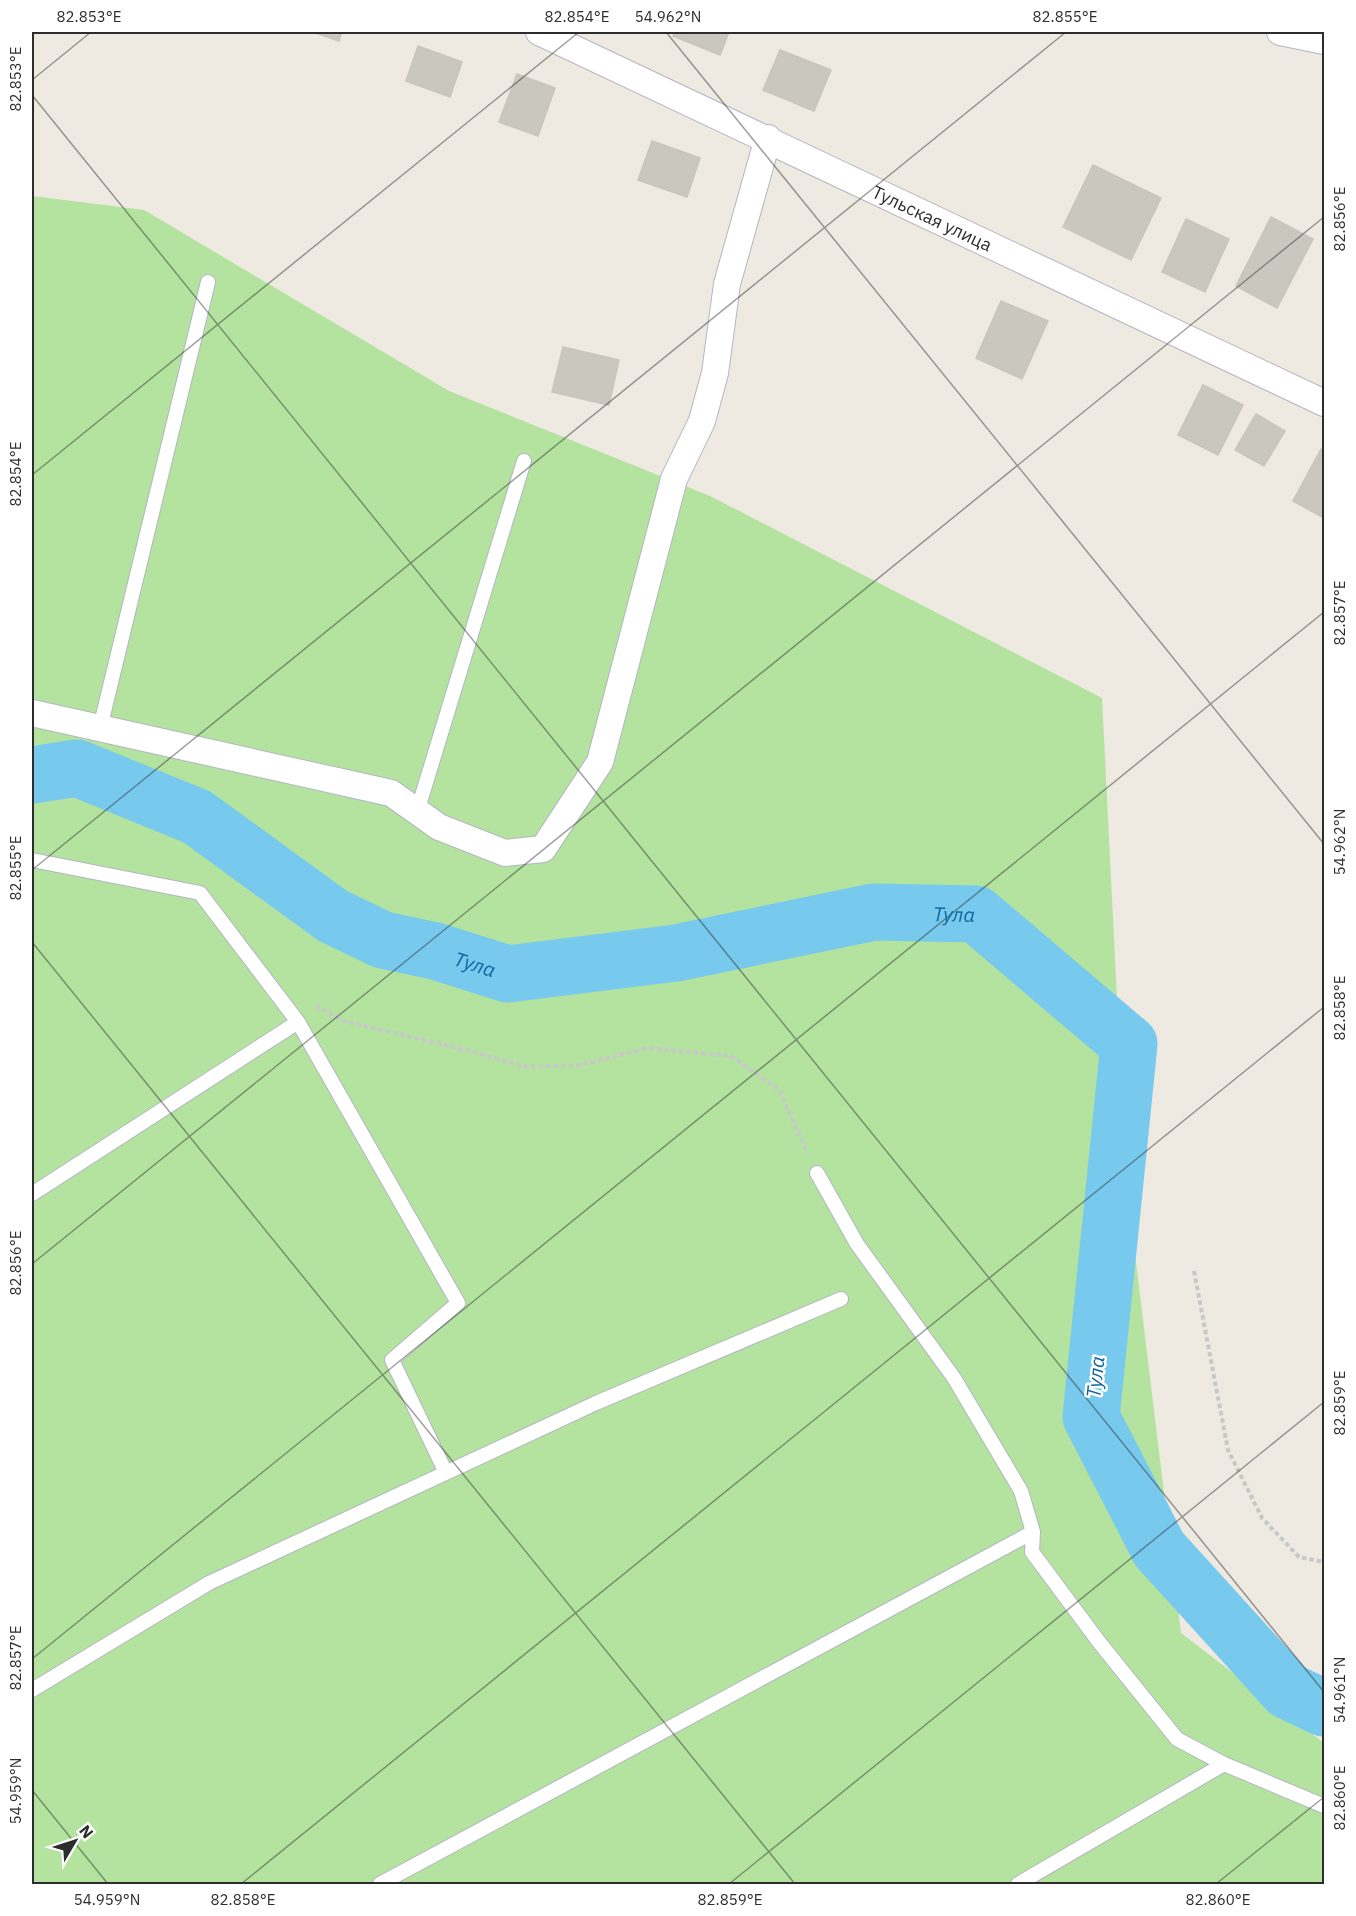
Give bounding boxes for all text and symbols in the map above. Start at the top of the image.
text: 82.853°E [57,7,121,26]
text: 82.854°E [545,7,609,26]
text: 54.962°N [635,7,701,26]
text: 82.855°E [1033,7,1097,26]
text: 82.853°E [6,47,25,111]
street label: Тульская улица [869,180,996,256]
text: 82.856°E [1330,187,1349,251]
text: 82.854°E [6,442,25,506]
text: 82.857°E [1330,581,1349,645]
text: 54.962°N [1330,809,1349,875]
text: 82.855°E [6,836,25,900]
water label: Тула [933,900,975,927]
water label: Тула [451,944,499,983]
text: 82.858°E [1330,976,1349,1040]
text: 82.856°E [6,1231,25,1295]
water label: Тула [1079,1355,1111,1399]
text: 82.859°E [1330,1371,1349,1435]
text: 82.857°E [6,1626,25,1690]
text: 54.961°N [1330,1657,1349,1723]
text: 54.959°N [6,1758,25,1824]
text: 82.860°E [1330,1766,1349,1830]
north arrow [45,1811,105,1871]
text: N [75,1821,98,1842]
text: 54.959°N [74,1890,140,1909]
text: 82.858°E [211,1890,275,1909]
text: 82.859°E [698,1890,762,1909]
text: 82.860°E [1186,1890,1250,1909]

